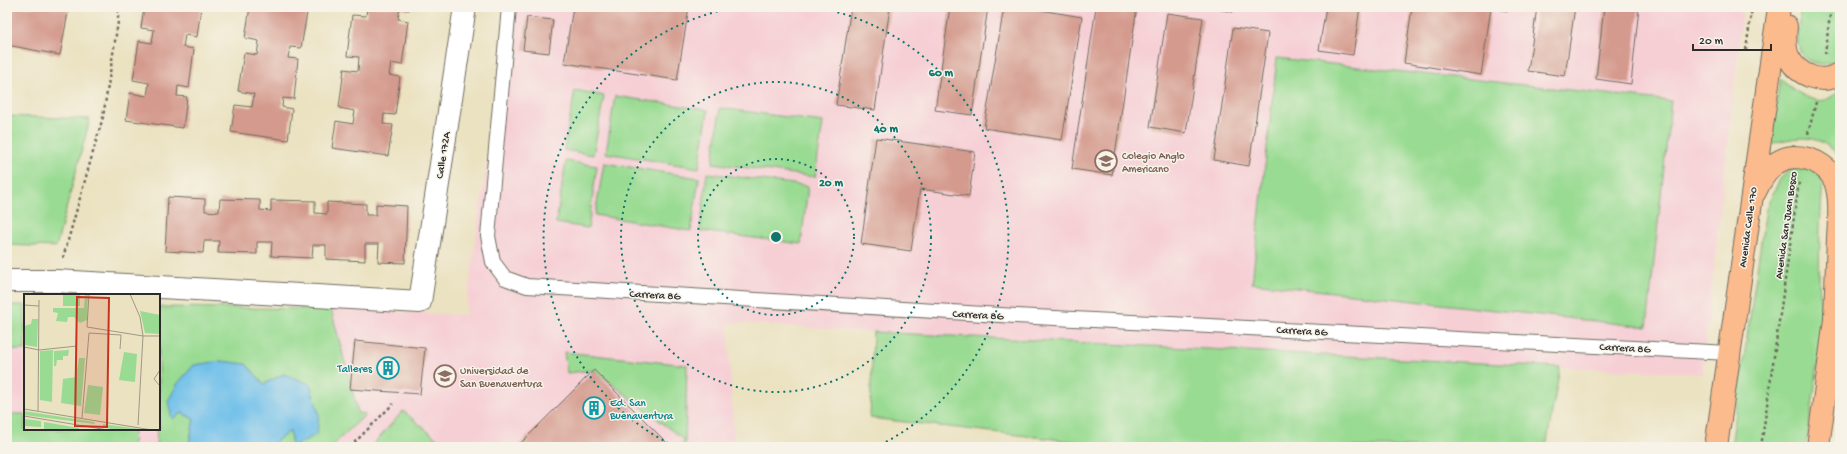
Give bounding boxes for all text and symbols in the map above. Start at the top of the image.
scale bar [1693,26,1771,52]
text: 20 m [1699,35,1724,49]
text: 60 m [929,67,954,81]
text: 40 m [873,123,898,137]
street label: Calle 172A [434,131,454,180]
school or university icon: Colegio Anglo Americano [1093,148,1119,174]
place label: Colegio Anglo Americano [1122,151,1185,176]
street label: Avenida San Juan Bosco [1773,170,1801,280]
text: 20 m [819,177,844,191]
street label: Avenida Calle 170 [1737,186,1761,268]
centre of rings [769,230,783,244]
street label: Carrera 8G [629,289,682,303]
inset map [24,294,160,430]
street label: Carrera 8G [952,309,1005,323]
street label: Carrera 8G [1276,325,1329,339]
street label: Carrera 8G [1599,342,1652,356]
building icon: Talleres [375,355,401,381]
school or university icon: Universidad de San Buenaventura [432,363,458,389]
place label: Talleres [337,364,373,376]
place label: Universidad de San Buenaventura [460,366,543,391]
building icon: Ed. San Buenaventura [581,395,607,421]
place label: Ed. San Buenaventura [609,398,674,423]

